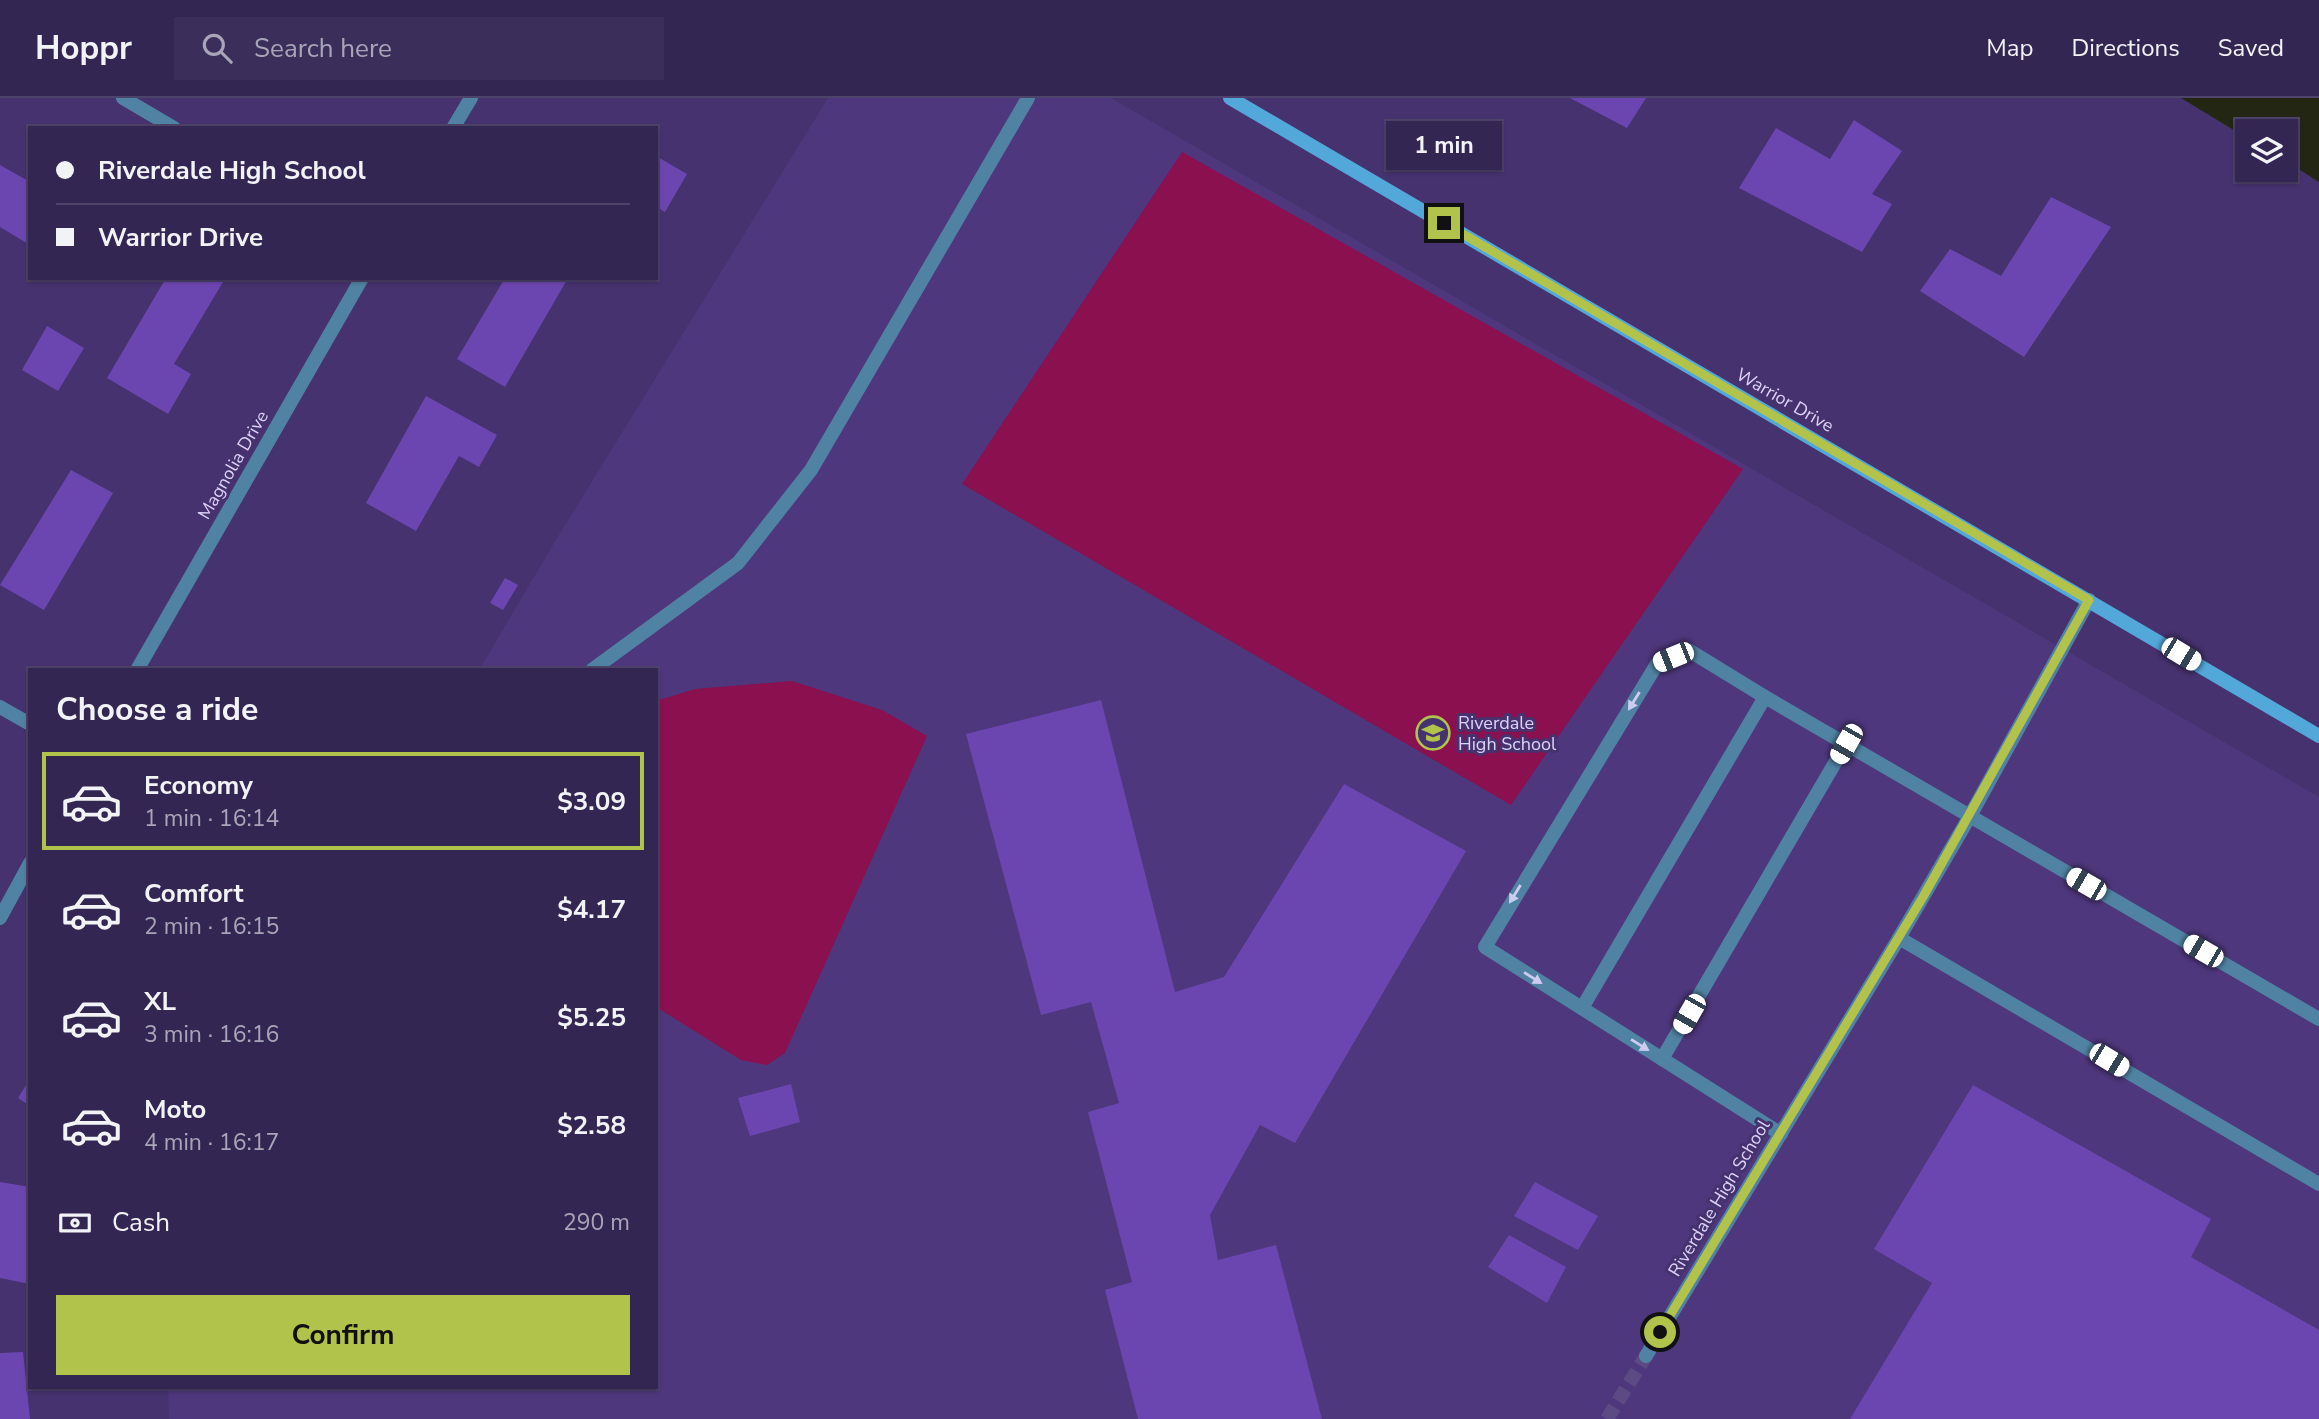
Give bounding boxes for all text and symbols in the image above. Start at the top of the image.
search box [174,17,664,80]
text: Hoppr [35,26,132,71]
icon: search [198,29,236,67]
text: Search here [254,31,392,66]
text: Map [1986,32,2033,64]
text: Directions [2071,32,2180,64]
text: Saved [2218,32,2284,64]
map controls [2235,119,2298,182]
button: layers [2235,119,2298,182]
callout: 1 min [1386,122,1502,170]
text: 1 min [1414,130,1474,161]
text: Riverdale High School [98,153,366,188]
route end [1428,207,1460,239]
text: Warrior Drive [98,220,263,255]
street label: Warrior Drive [1732,362,1838,438]
street label: Magnolia Drive [192,406,274,524]
car [2158,634,2205,674]
car [1650,639,1697,675]
text: Choose a ride [56,688,258,731]
one-way arrow [1628,691,1641,710]
place label: Riverdale High School [1458,711,1557,756]
school or university icon: Riverdale High School [1414,714,1452,752]
car [1827,721,1866,767]
text: Economy [144,768,253,803]
icon: car [60,770,123,833]
text: $3.09 [557,784,626,819]
text: 1 min · 16:14 [144,803,279,834]
car [2063,864,2110,904]
text: Comfort [144,876,244,911]
icon: car [60,878,123,941]
one-way arrow [1509,885,1522,904]
text: $4.17 [557,892,626,927]
text: 2 min · 16:15 [144,911,279,942]
car [2180,931,2227,971]
one-way arrow [1524,971,1543,984]
text: XL [144,984,176,1019]
icon: car [60,986,123,1049]
car [1670,991,1709,1037]
text: $5.25 [557,1000,626,1035]
text: 3 min · 16:16 [144,1019,279,1050]
one-way arrow [1631,1038,1649,1052]
car [2086,1040,2133,1080]
text: Moto [144,1092,206,1127]
icon: car [60,1094,123,1157]
text: $2.58 [557,1108,626,1143]
street label: Riverdale High School [1663,1115,1776,1281]
text: 4 min · 16:17 [144,1127,279,1158]
icon: cash [56,1204,94,1242]
text: Cash [112,1205,170,1240]
text: 290 m [563,1207,630,1238]
button: Confirm [56,1295,630,1375]
route start [1644,1316,1676,1348]

